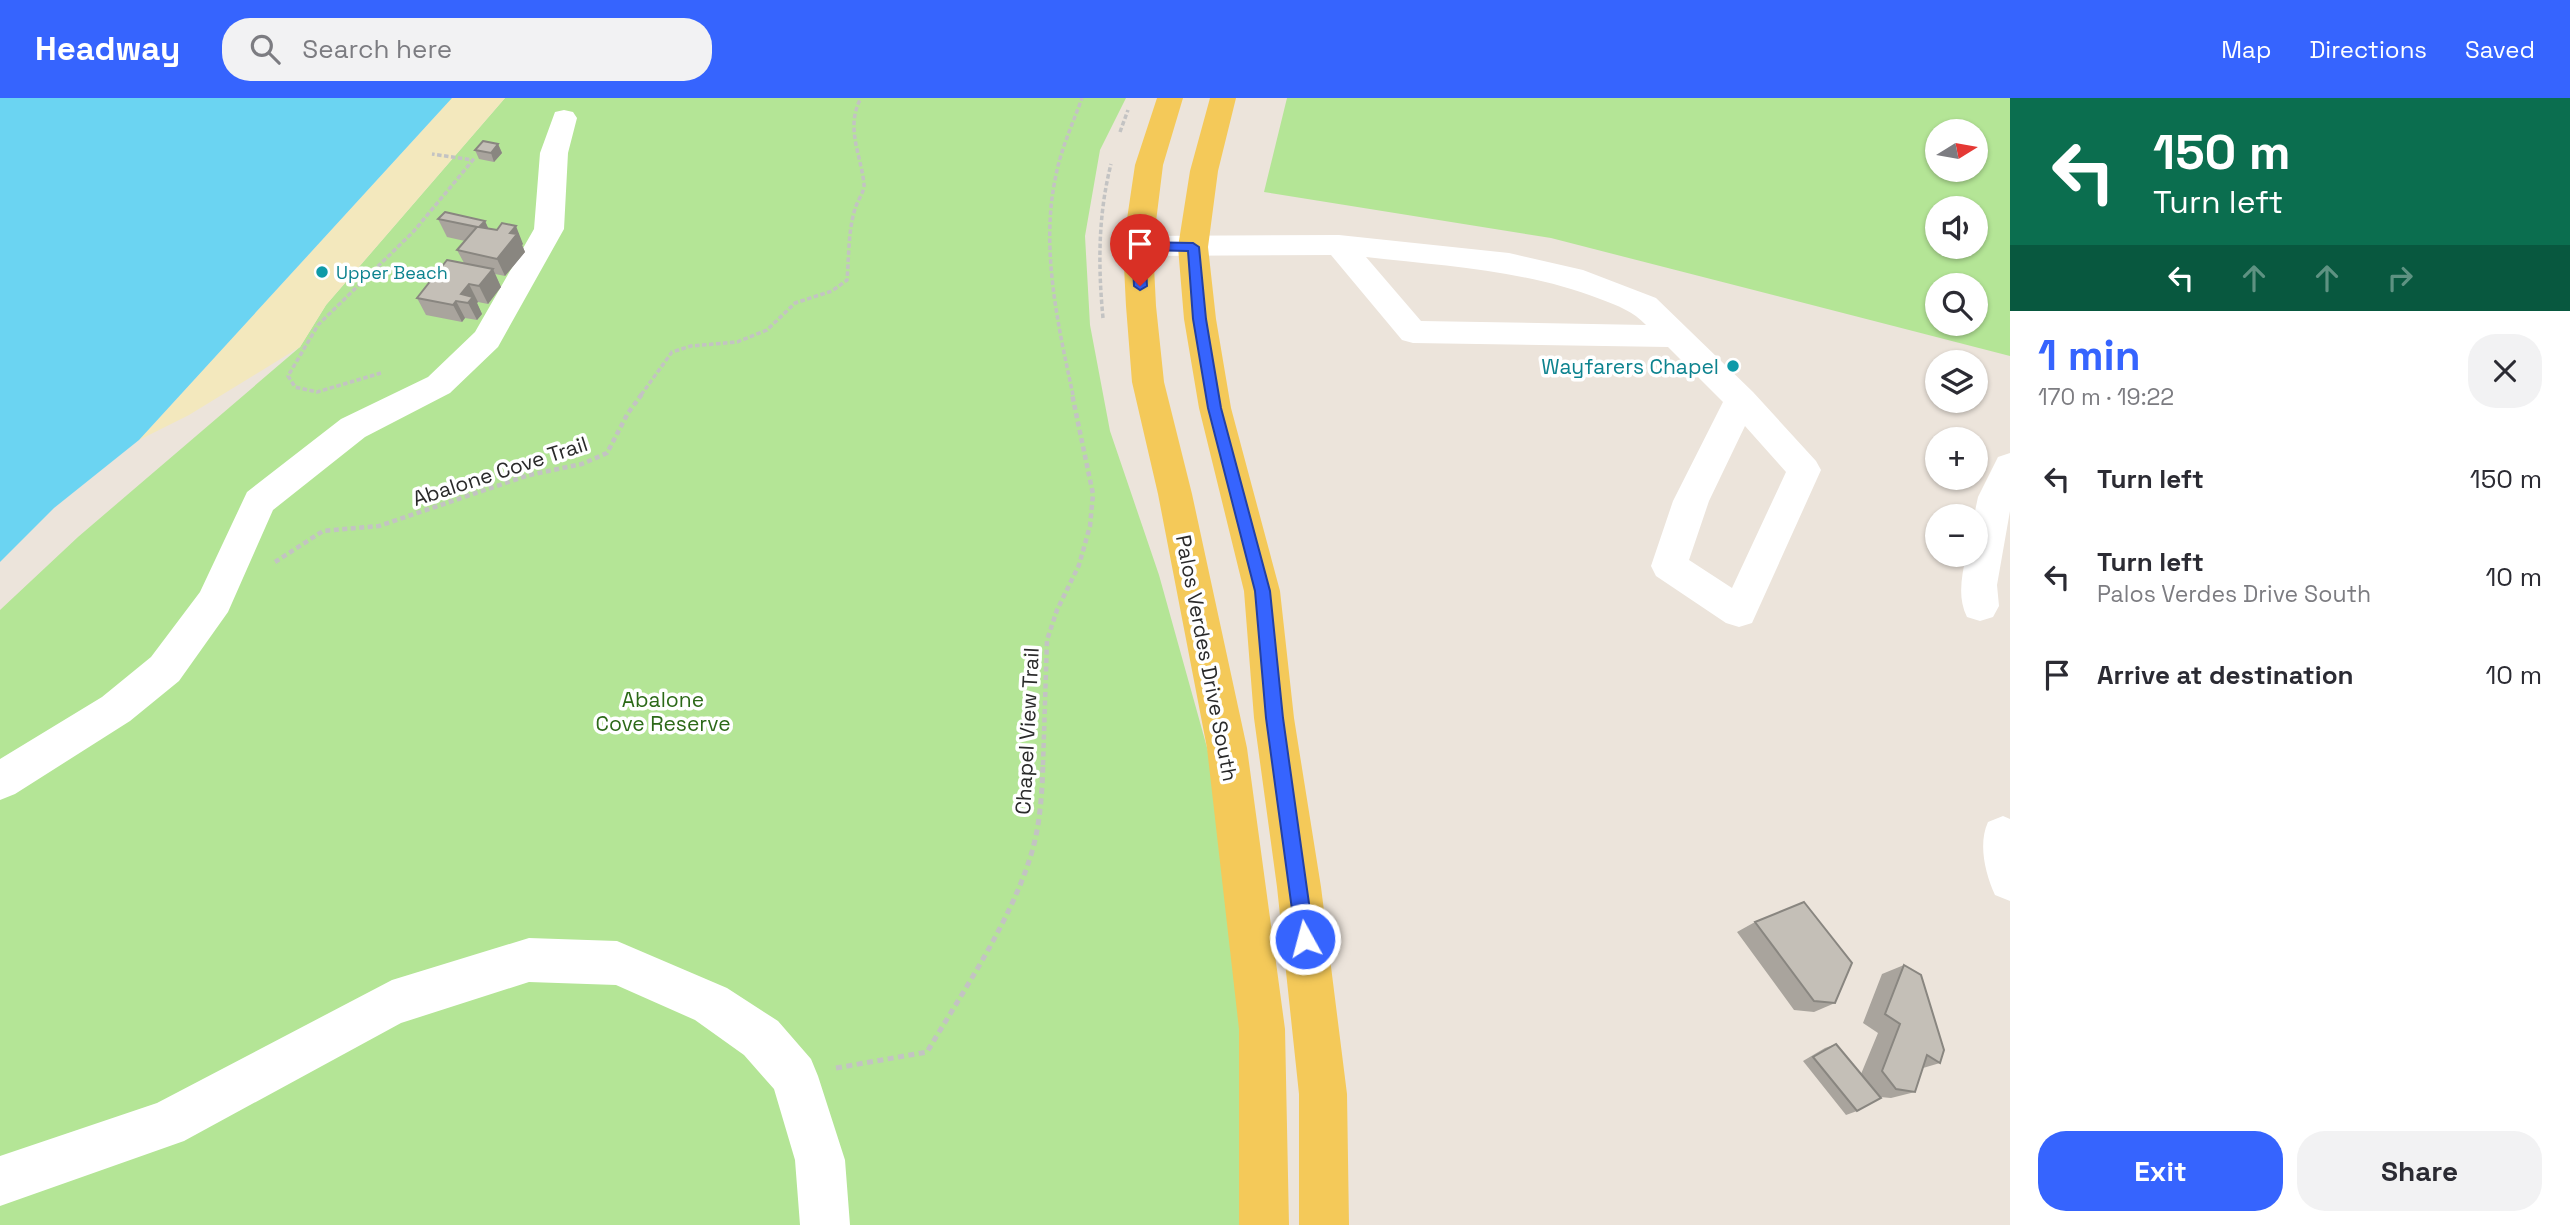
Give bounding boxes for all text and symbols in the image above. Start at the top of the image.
search box [222,18,712,81]
text: Headway [35,28,180,70]
icon: search [246,30,284,68]
text: Search here [302,32,452,66]
text: Map [2221,34,2271,65]
text: Directions [2309,34,2427,65]
text: Saved [2465,34,2535,65]
north arrow [1925,119,1988,182]
map controls [1925,119,1988,567]
text: 150 m [2153,121,2291,183]
icon: left [2038,126,2129,217]
text: Turn left [2153,182,2283,222]
button: sound [1925,196,1988,259]
pin [1110,214,1170,286]
icon: arrive [1121,225,1159,263]
icon: left [2162,259,2200,297]
icon: ahead [2235,259,2273,297]
icon: ahead [2308,259,2346,297]
icon: right [2381,259,2419,297]
place label: Upper Beach [336,261,448,284]
marker: Upper Beach [314,264,330,280]
button: search [1925,273,1988,336]
text: 1 min [2038,329,2141,382]
button: close [2468,334,2542,408]
button: layers [1925,350,1988,413]
place label: Wayfarers Chapel [1541,353,1719,380]
marker: Wayfarers Chapel [1725,358,1741,374]
text: 170 m · 19:22 [2038,382,2174,412]
button: + [1925,427,1988,490]
street label: Abalone Cove Trail [409,430,591,512]
icon: left [2038,460,2076,498]
text: Turn left [2097,462,2204,496]
text: 150 m [2470,462,2542,496]
button: − [1925,504,1988,567]
street label: Palos Verdes Drive South [1170,533,1244,783]
text: Turn left [2097,545,2204,579]
icon: left [2038,558,2076,596]
text: 10 m [2485,560,2542,594]
text: Palos Verdes Drive South [2097,579,2371,609]
street label: Chapel View Trail [1009,647,1045,815]
icon: arrive [2038,656,2076,694]
text: Arrive at destination [2097,658,2354,692]
text: 10 m [2485,658,2542,692]
park label: Abalone Cove Reserve [595,686,731,737]
position arrow [1268,902,1342,976]
button: Exit [2038,1131,2283,1211]
button: Share [2297,1131,2542,1211]

